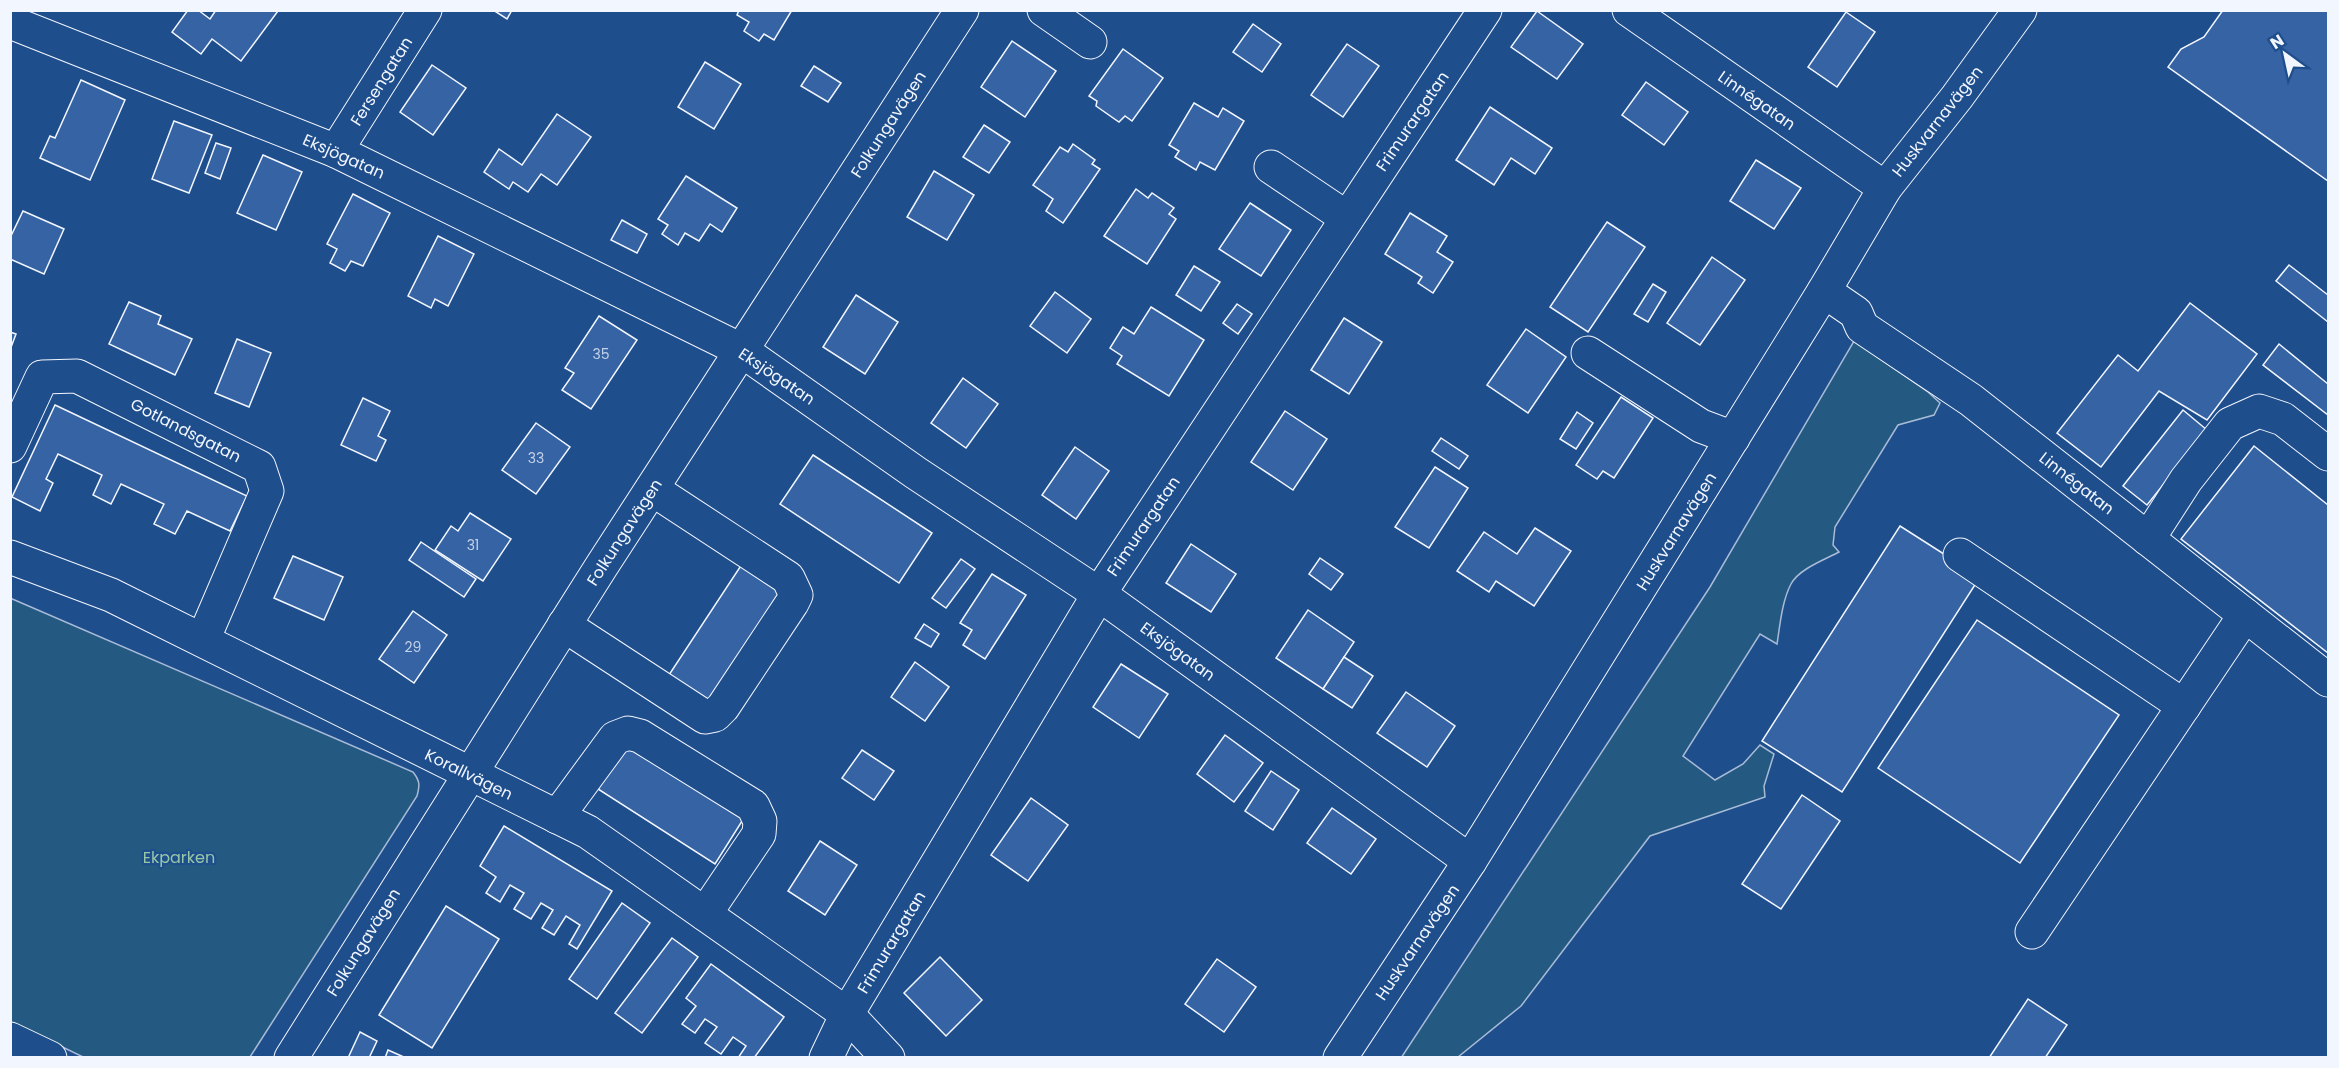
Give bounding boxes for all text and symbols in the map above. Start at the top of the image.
north arrow [2255,24,2315,84]
text: N [2266,29,2288,55]
street label: Fersengatan [345,32,418,130]
street label: Huskvarnavägen [1887,61,1988,182]
street label: Linnégatan [1713,65,1800,136]
street label: Folkungavägen [845,66,932,182]
street label: Frimurargatan [1370,67,1454,176]
street label: Eksjögatan [299,128,388,185]
street label: Eksjögatan [734,342,819,410]
house number: 35 [592,344,610,364]
street label: Gotlandsgatan [127,393,245,468]
street label: Linnégatan [2034,447,2119,520]
house number: 33 [528,448,544,468]
street label: Huskvarnavägen [1631,468,1722,595]
street label: Frimurargatan [1101,472,1185,581]
street label: Folkungavägen [581,474,668,590]
house number: 31 [467,535,479,555]
street label: Eksjögatan [1136,616,1220,686]
house number: 29 [405,637,421,657]
street label: Korallvägen [421,743,517,806]
park label: Ekparken [143,846,215,869]
street label: Huskvarnavägen [1370,880,1465,1005]
street label: Folkungavägen [321,884,406,1001]
street label: Frimurargatan [852,887,931,998]

